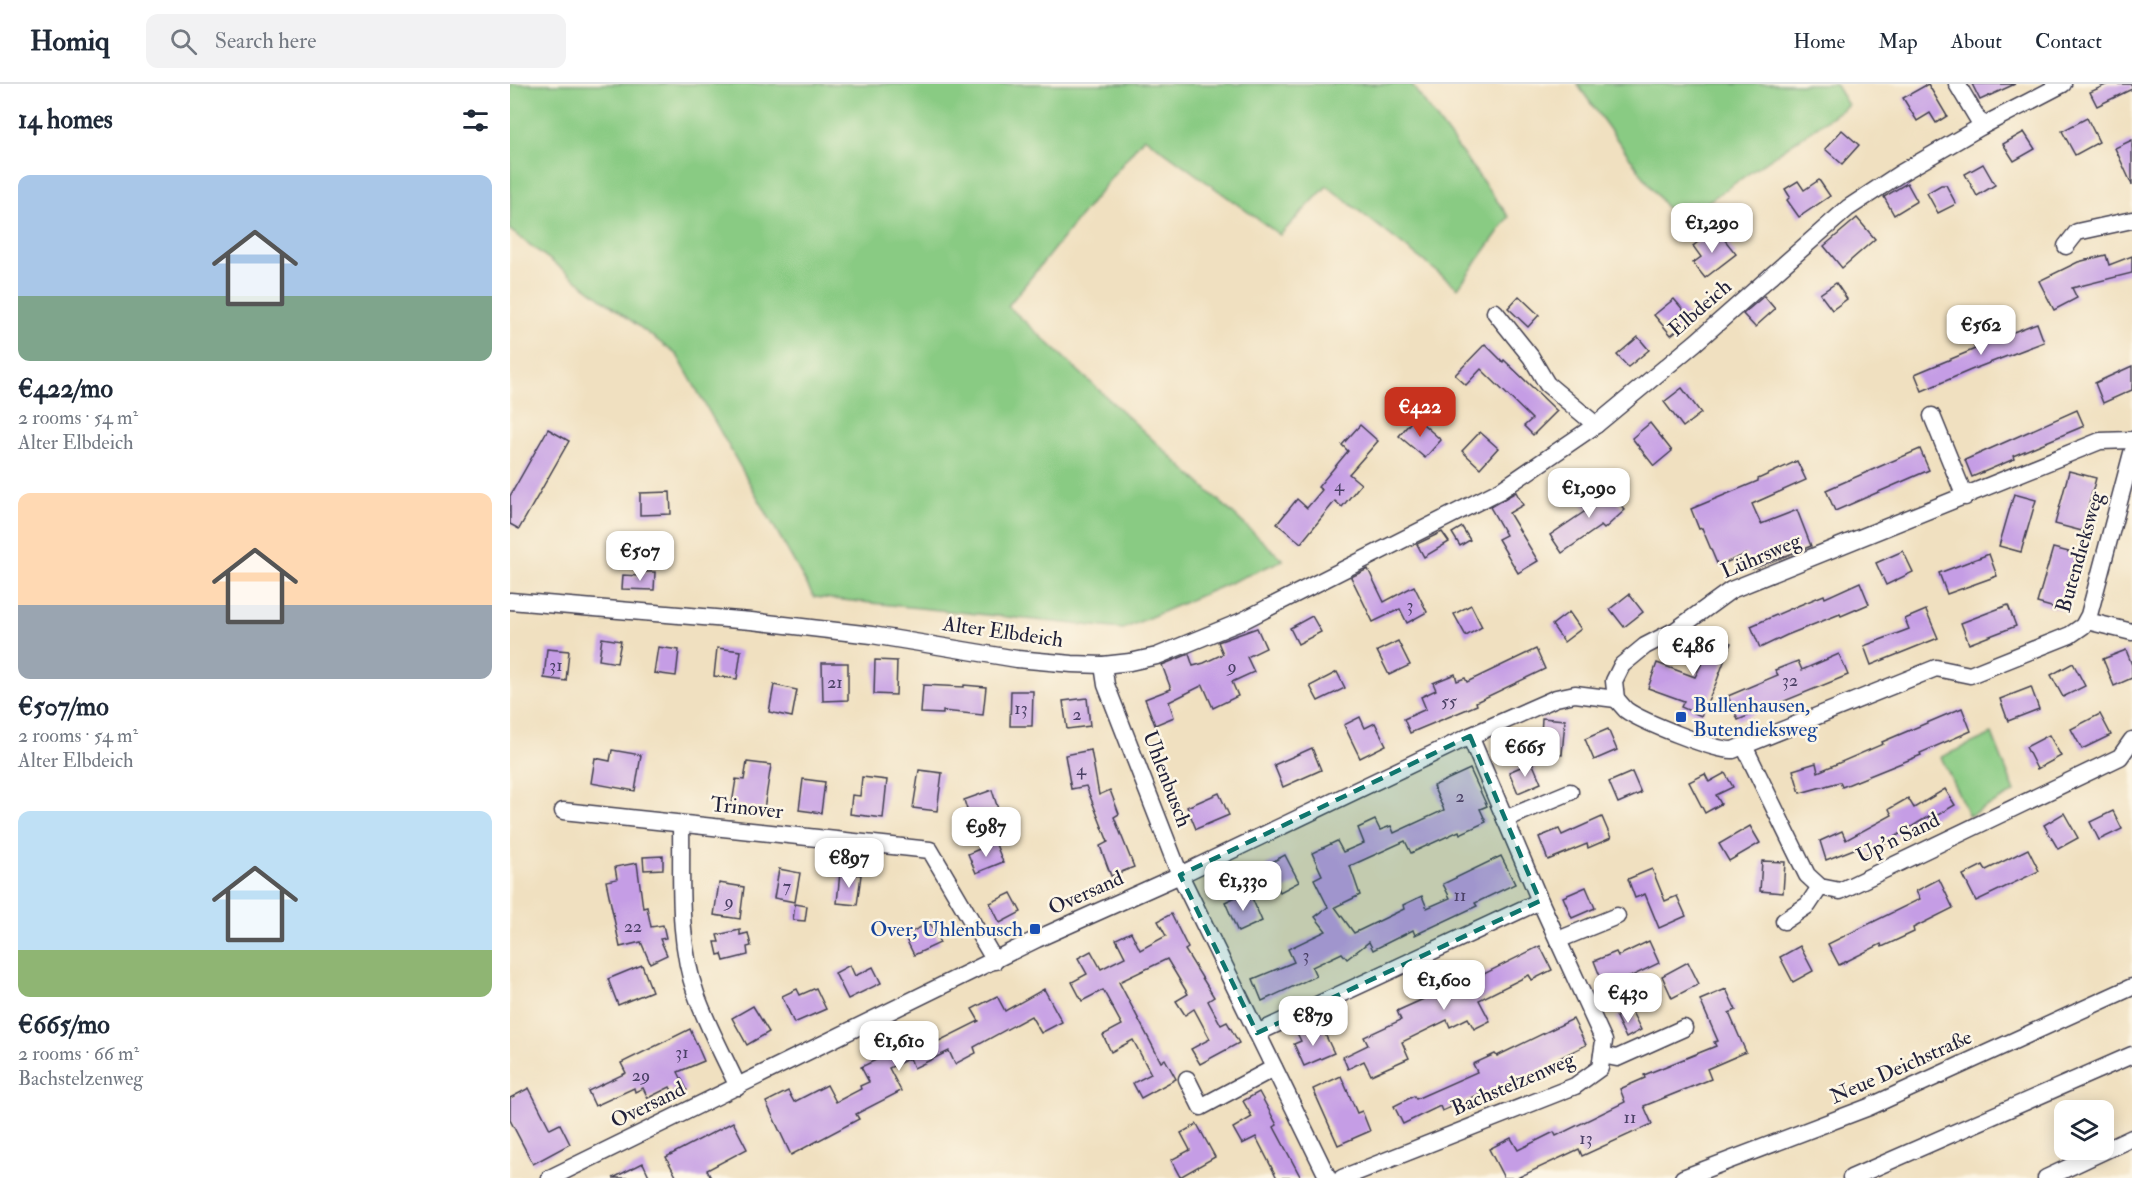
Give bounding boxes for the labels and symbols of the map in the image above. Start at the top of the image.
pin: €1,290 [1663,203,1761,254]
street label: Elbdeich [1663,273,1737,343]
pin: €562 [1945,305,2017,356]
pin: €422 [1384,387,1456,438]
pin: €1,090 [1540,468,1638,519]
house number: 4 [1334,474,1345,497]
street label: Butendieksweg [2050,488,2110,616]
street label: Lührsweg [1717,527,1806,585]
pin: €507 [604,531,676,582]
house number: 3 [1407,594,1413,617]
street label: Alter Elbdeich [940,610,1065,654]
pin: €486 [1657,626,1729,677]
house number: 31 [549,654,563,677]
house number: 9 [1225,655,1237,678]
house number: 32 [1782,669,1798,692]
house number: 21 [827,671,843,694]
house number: 55 [1441,690,1457,713]
place label: Bullenhausen, Butendieksweg [1693,692,1818,743]
house number: 13 [1014,697,1028,720]
house number: 2 [1072,703,1082,726]
marker: Bullenhausen, Butendieksweg [1674,710,1688,724]
street label: Uhlenbusch [1136,727,1198,831]
pin: €665 [1489,727,1561,778]
house number: 4 [1076,758,1087,781]
house number: 2 [1455,785,1465,808]
street label: Trinover [709,791,785,825]
street label: Up'n Sand [1852,806,1945,870]
pin: €987 [950,807,1022,858]
pin: €897 [813,838,885,889]
pin: €1,330 [1194,861,1292,912]
street label: Oversand [1044,864,1128,922]
house number: 7 [783,875,791,898]
house number: 11 [1454,884,1466,907]
house number: 9 [722,890,734,913]
house number: 22 [624,915,642,938]
place label: Over, Uhlenbusch [870,916,1023,943]
marker: Over, Uhlenbusch [1028,922,1042,936]
house number: 3 [1303,944,1309,967]
pin: €1,600 [1395,960,1493,1011]
pin: €430 [1592,973,1664,1024]
pin: €879 [1277,996,1349,1047]
pin: €1,610 [850,1021,948,1072]
street label: Neue Deichstraße [1826,1024,1976,1110]
house number: 31 [675,1041,689,1064]
street label: Bachstelzenweg [1447,1046,1579,1122]
house number: 29 [632,1064,650,1087]
street label: Oversand [606,1075,690,1135]
house number: 11 [1624,1106,1636,1129]
house number: 13 [1579,1127,1593,1150]

